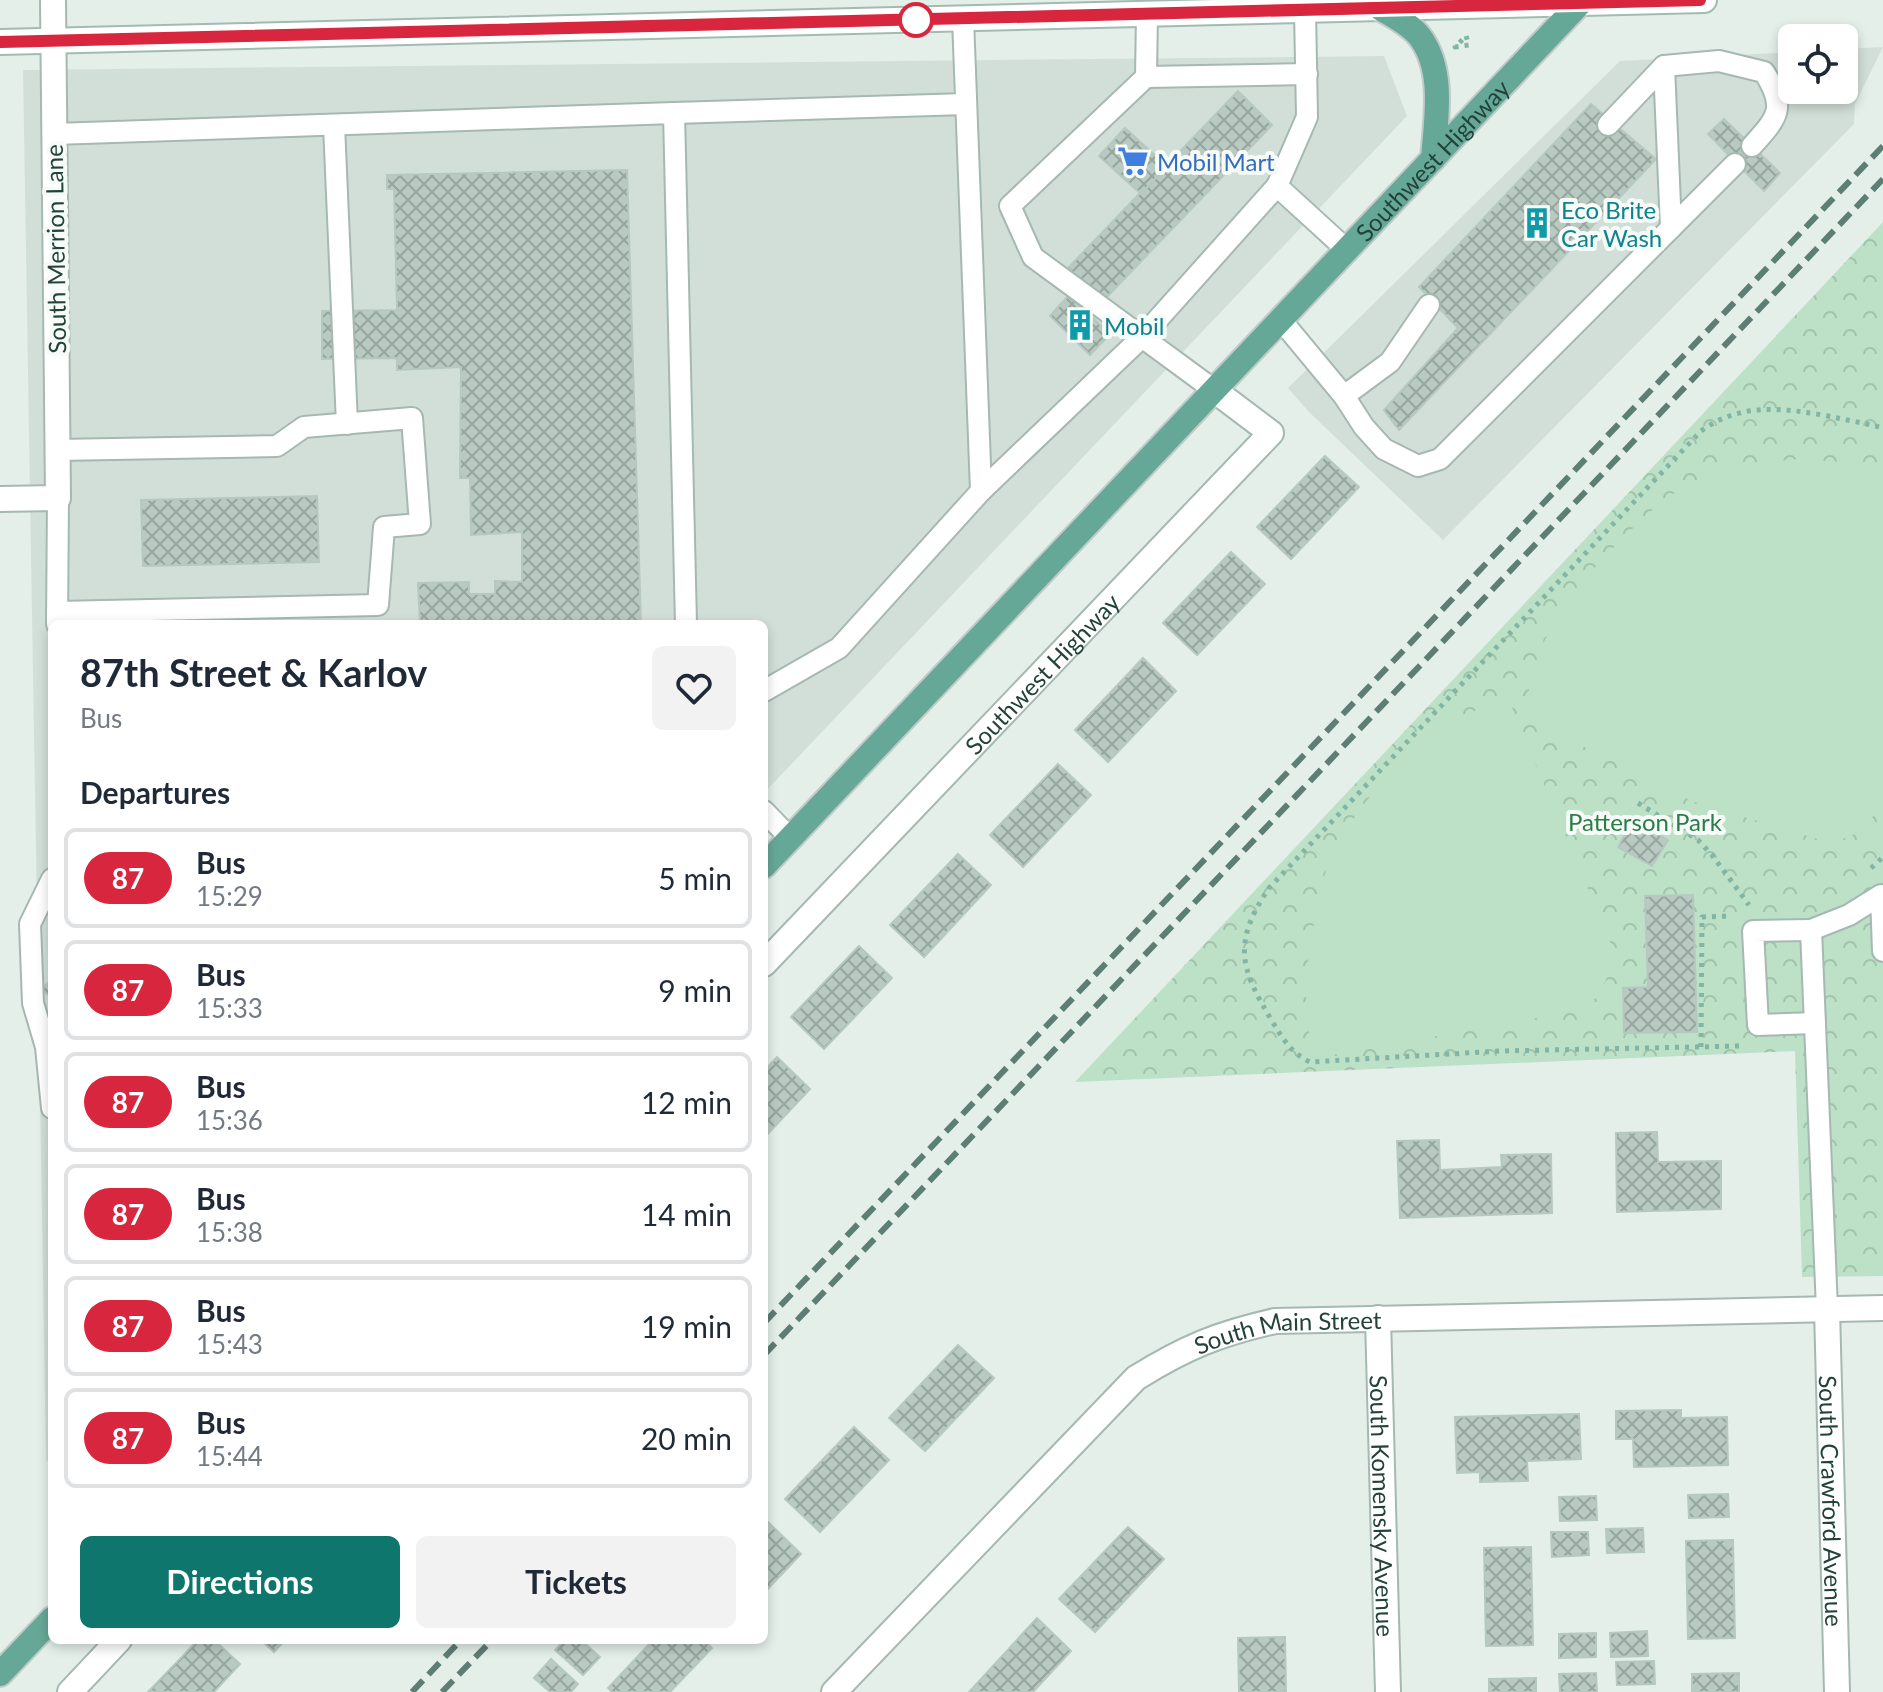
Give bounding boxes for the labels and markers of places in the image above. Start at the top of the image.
unlabelled marker [899,3,933,37]
supermarket icon: Mobil Mart [1116,144,1150,178]
place label: Mobil Mart [1157,147,1275,176]
place label: Eco Brite Car Wash [1561,195,1662,252]
building icon: Eco Brite Car Wash [1520,206,1554,240]
building icon: Mobil [1063,308,1097,342]
place label: Mobil [1104,311,1164,340]

